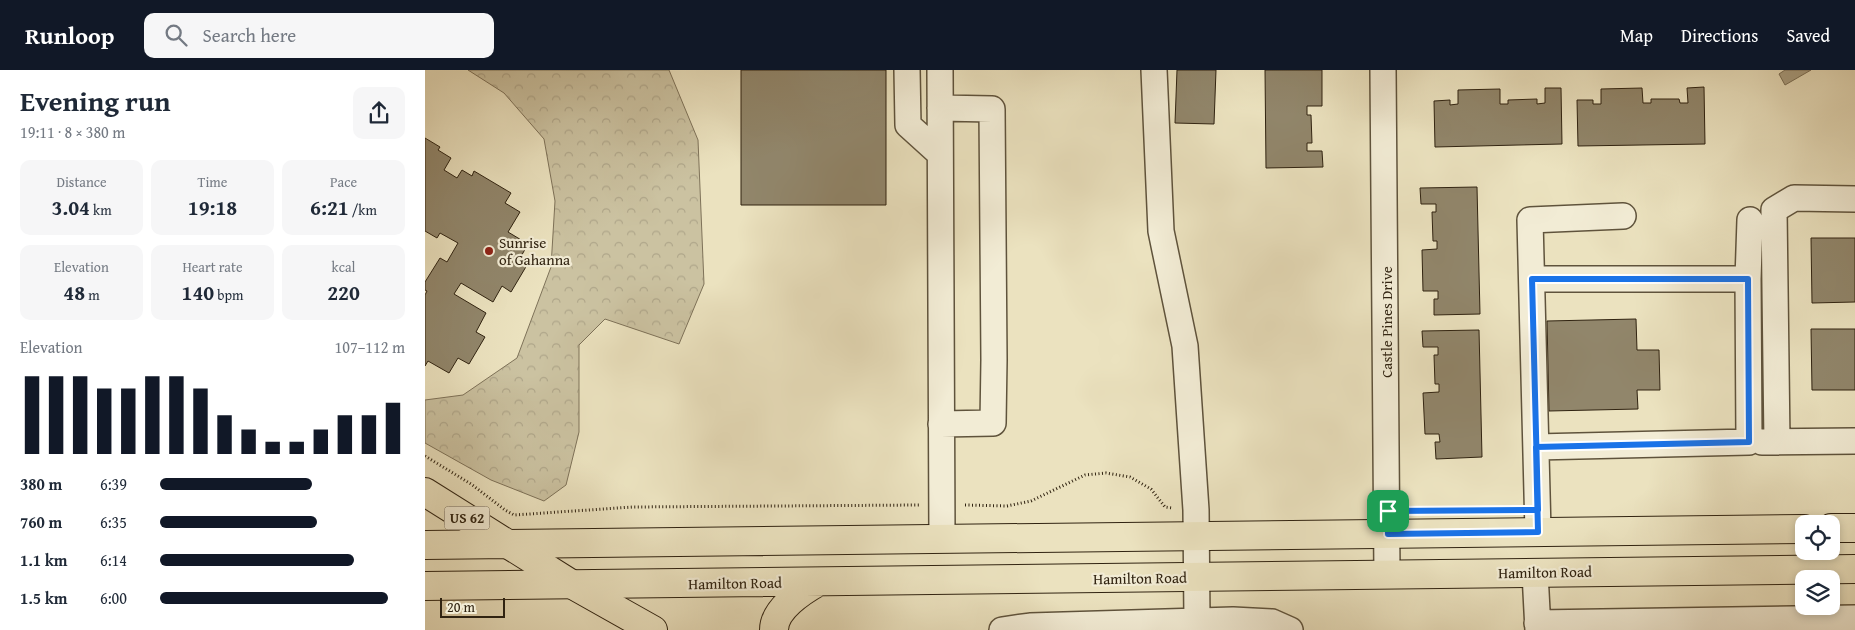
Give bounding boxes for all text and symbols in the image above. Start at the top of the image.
search box [144,13,494,58]
text: Runloop [25,18,114,53]
icon: search [162,21,190,49]
text: Search here [202,21,296,49]
text: Map [1620,22,1653,49]
text: Directions [1681,22,1758,49]
text: Saved [1786,22,1830,49]
text: Evening run [20,80,171,121]
button: share [353,87,405,139]
text: 19:11 · 8 × 380 m [20,120,125,144]
text: Distance [56,172,107,192]
text: Time [198,172,227,192]
text: Pace [330,172,357,192]
text: 3.04 [51,192,90,223]
text: 19:18 [188,192,237,223]
text: 6:21 [310,192,349,223]
text: km [90,200,112,220]
text: /km [349,200,377,220]
place label: Sunrise of Gahanna [499,232,570,270]
marker: Sunrise of Gahanna [483,245,495,257]
text: Elevation [54,257,109,277]
text: Heart rate [182,257,243,277]
text: kcal [332,257,355,277]
street label: Castle Pines Drive [1376,266,1397,378]
text: 48 [63,277,85,308]
text: 140 [182,277,214,308]
text: 220 [327,277,360,308]
text: m [85,285,100,305]
text: bpm [214,285,243,305]
text: Elevation [20,335,83,359]
text: 107–112 m [335,335,405,359]
text: 380 m [20,472,62,496]
text: 6:39 [100,472,127,496]
pin [1367,490,1409,532]
icon: arrive [1374,497,1402,525]
road number: US 62 [445,506,489,529]
text: 760 m [20,510,62,534]
text: 6:35 [100,510,127,534]
map controls [1795,515,1840,615]
button: locate [1795,515,1840,560]
text: 1.1 km [20,548,67,572]
text: 6:14 [100,548,127,572]
street label: Hamilton Road [1498,561,1592,583]
street label: Hamilton Road [1093,567,1187,589]
button: layers [1795,570,1840,615]
street label: Hamilton Road [688,572,782,594]
text: 1.5 km [20,586,67,610]
text: 6:00 [100,586,127,610]
scale bar [440,595,505,618]
text: 20 m [447,597,475,617]

